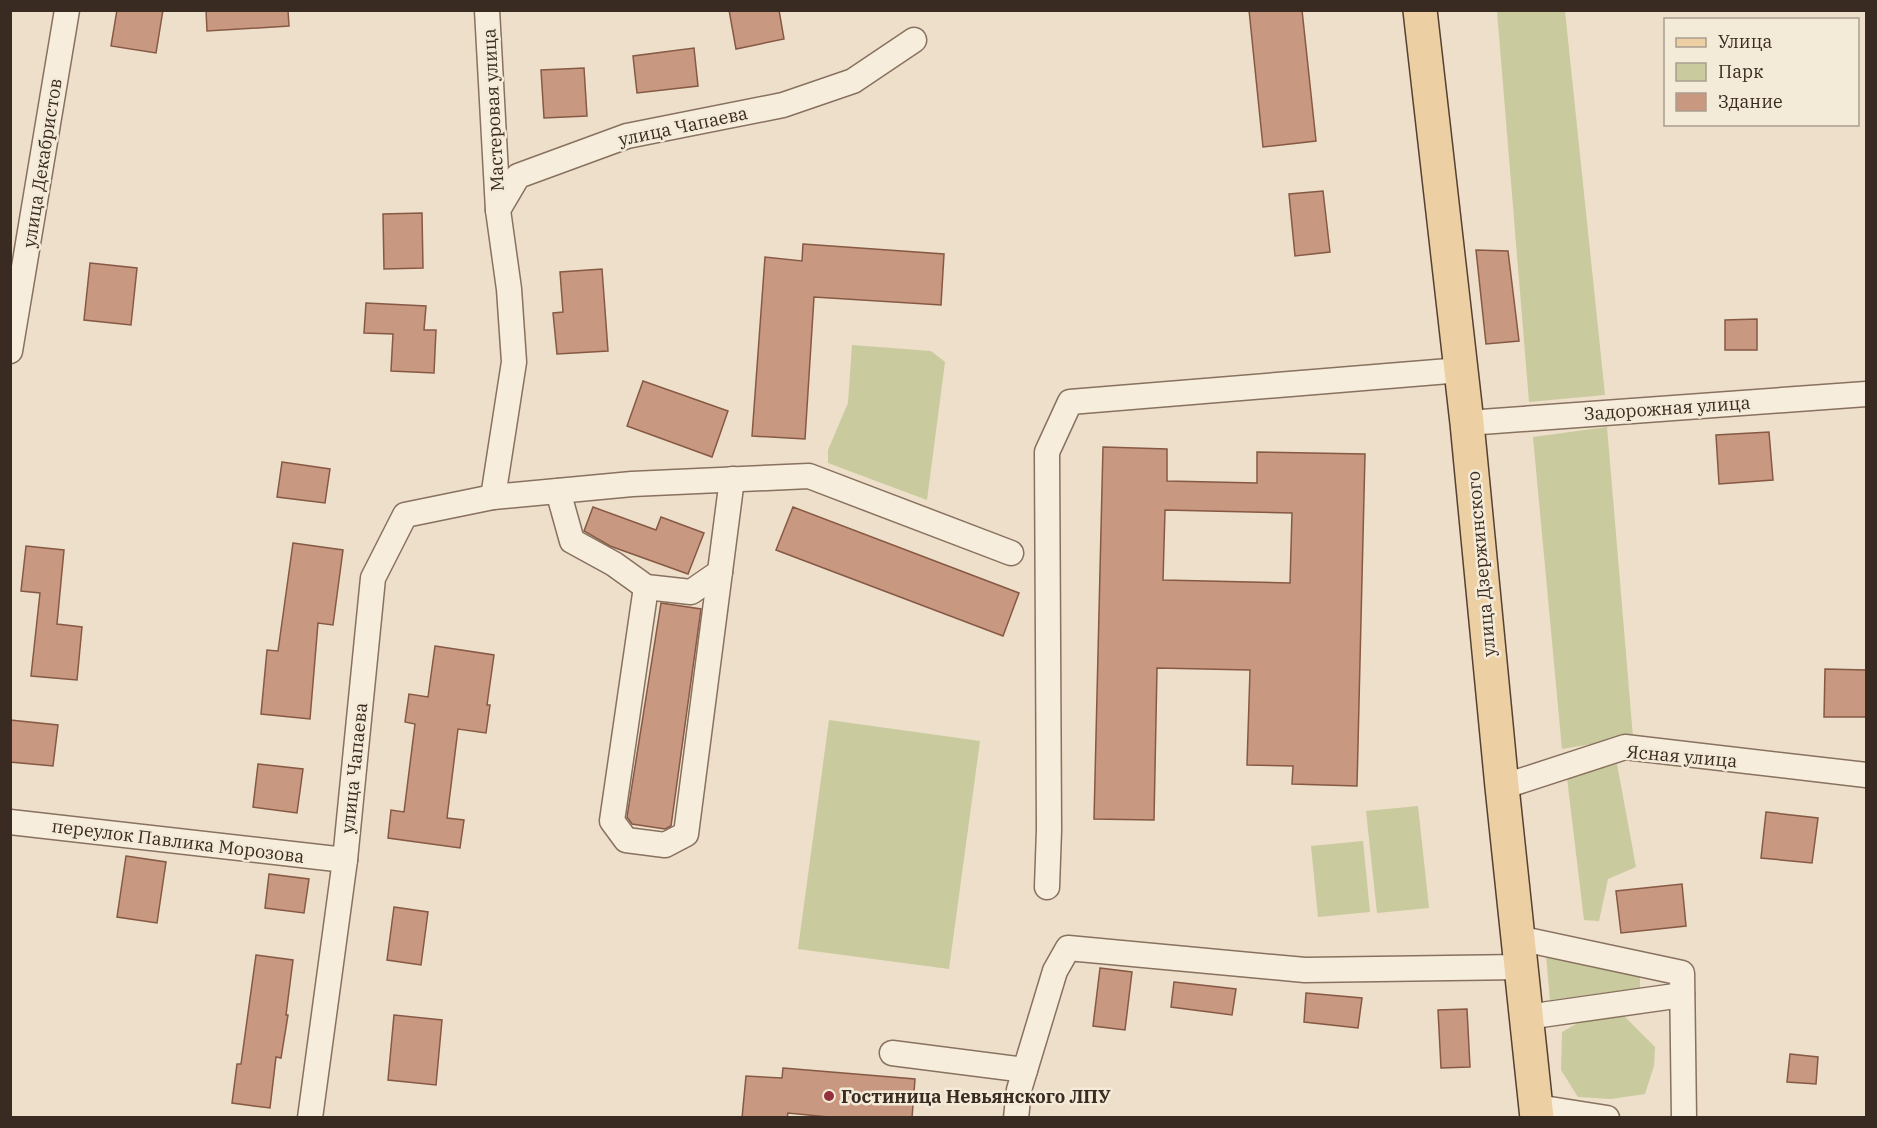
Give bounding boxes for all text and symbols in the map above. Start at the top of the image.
legend [1664,18,1859,126]
street label: Мастеровая улица [477,28,509,192]
text: Улица [1718,30,1773,53]
text: Парк [1718,60,1764,83]
street label: улица Декабристов [17,77,67,249]
text: Здание [1718,90,1783,113]
street label: улица Чапаева [616,101,750,151]
street label: Задорожная улица [1583,391,1751,425]
street label: улица Дзержинского [1461,470,1501,658]
street label: улица Чапаева [336,701,372,835]
street label: Ясная улица [1626,740,1738,772]
street label: переулок Павлика Морозова [50,814,306,868]
place label: Гостиница Невьянского ЛПУ [841,1085,1111,1108]
marker: Гостиница Невьянского ЛПУ [822,1089,836,1103]

